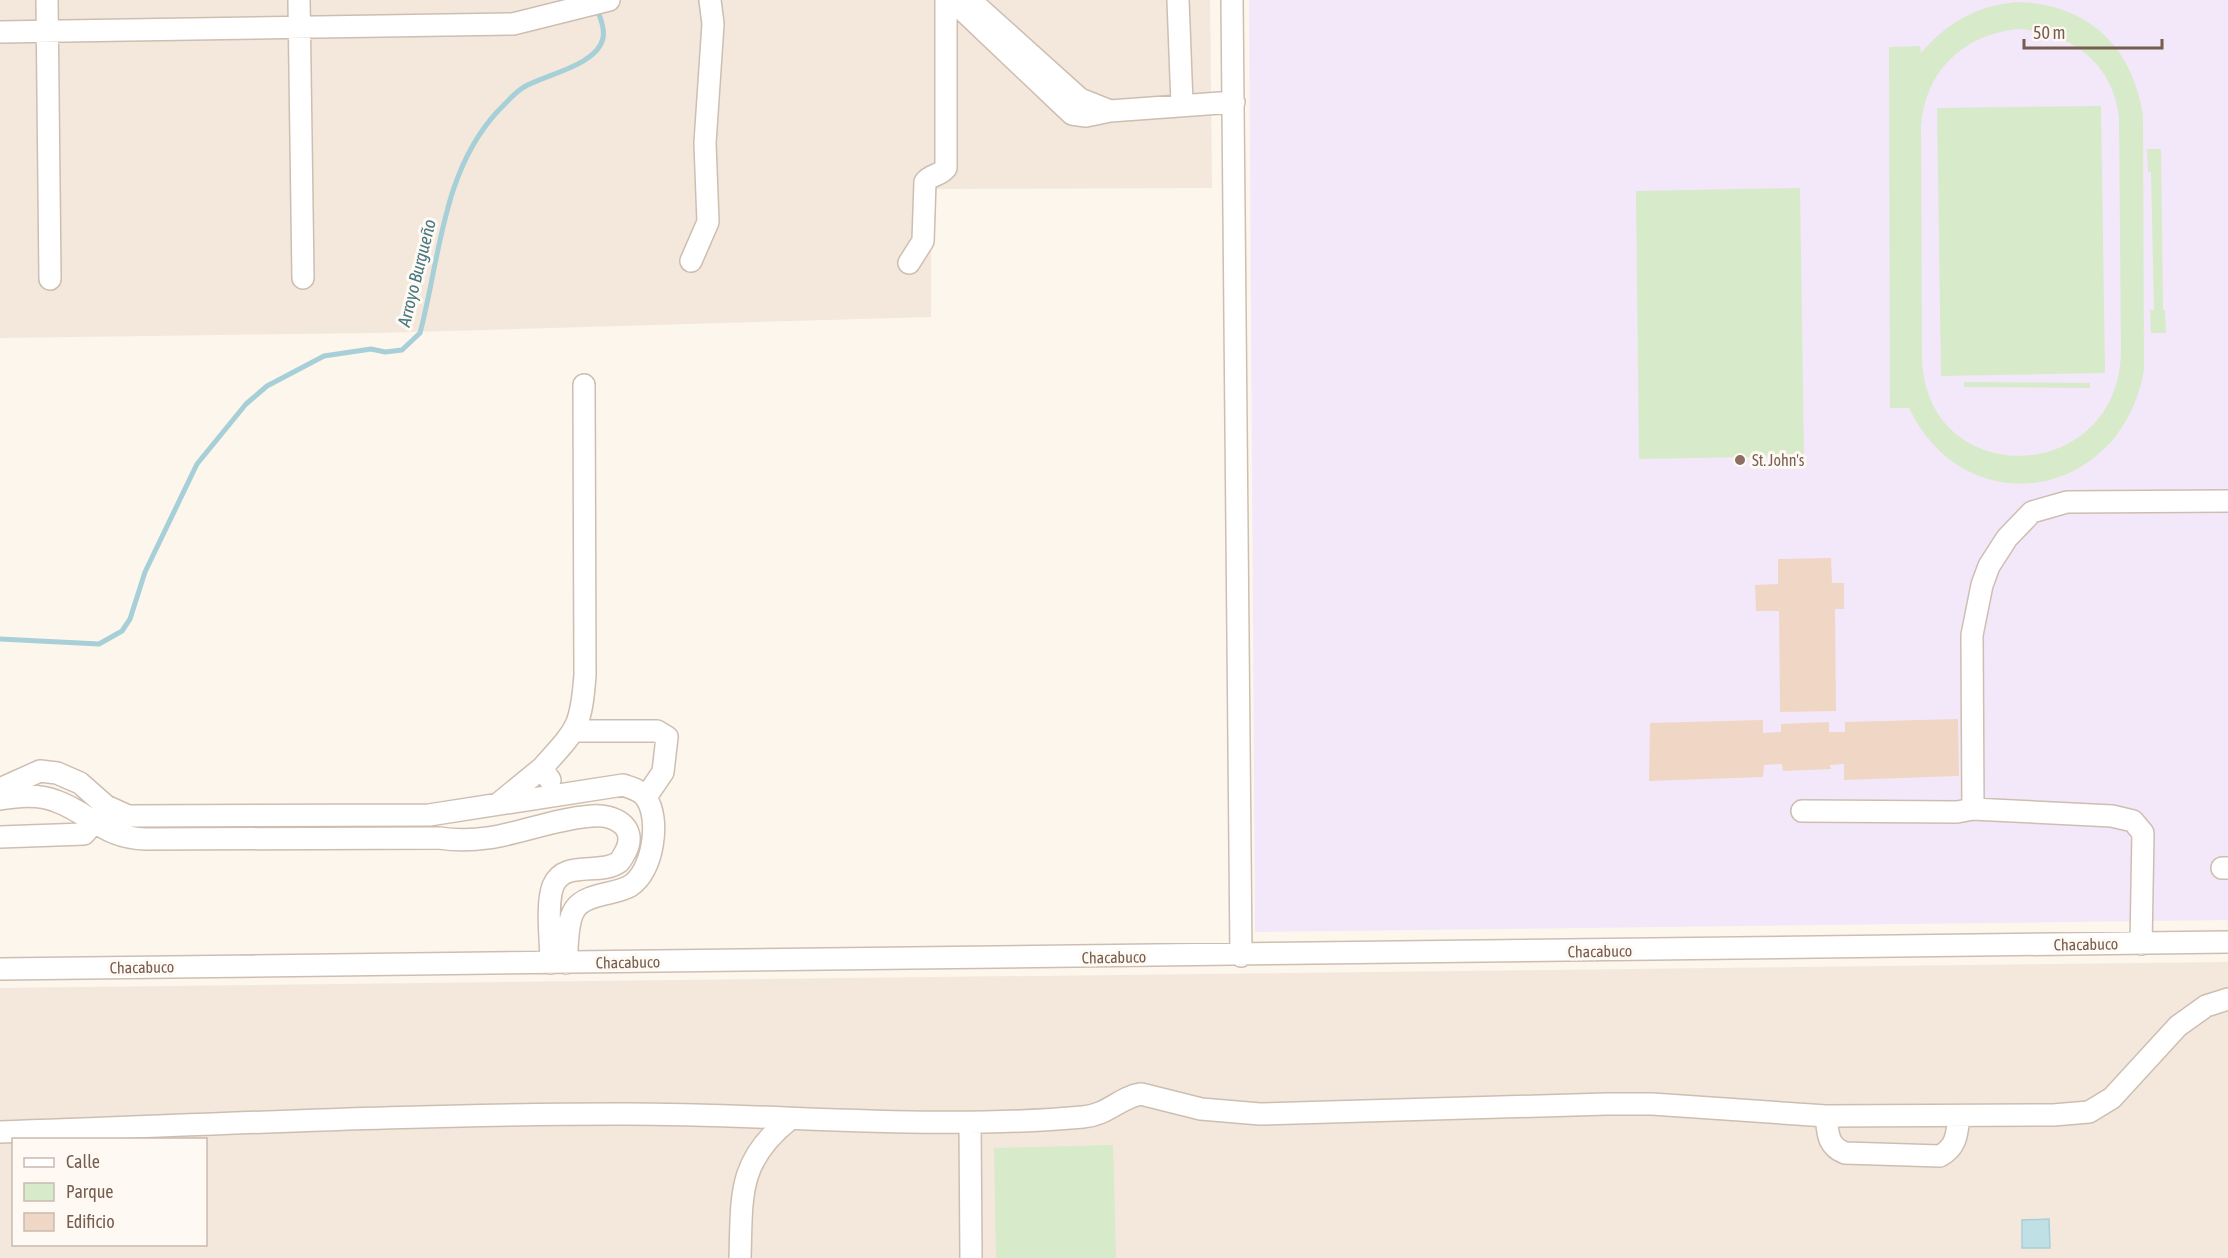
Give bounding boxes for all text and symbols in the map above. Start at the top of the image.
scale bar [2024,12,2162,50]
text: 50 m [2033,22,2065,43]
water label: Arroyo Burgueño [393,217,440,330]
place label: St. John's [1752,451,1805,469]
marker: St. John's [1733,453,1747,467]
street label: Chacabuco [2054,934,2118,954]
street label: Chacabuco [1568,941,1632,961]
street label: Chacabuco [1082,947,1146,967]
street label: Chacabuco [596,952,660,972]
street label: Chacabuco [110,957,174,977]
legend [12,1138,207,1246]
text: Calle [66,1151,100,1172]
text: Parque [66,1181,114,1202]
text: Edificio [66,1211,115,1232]

